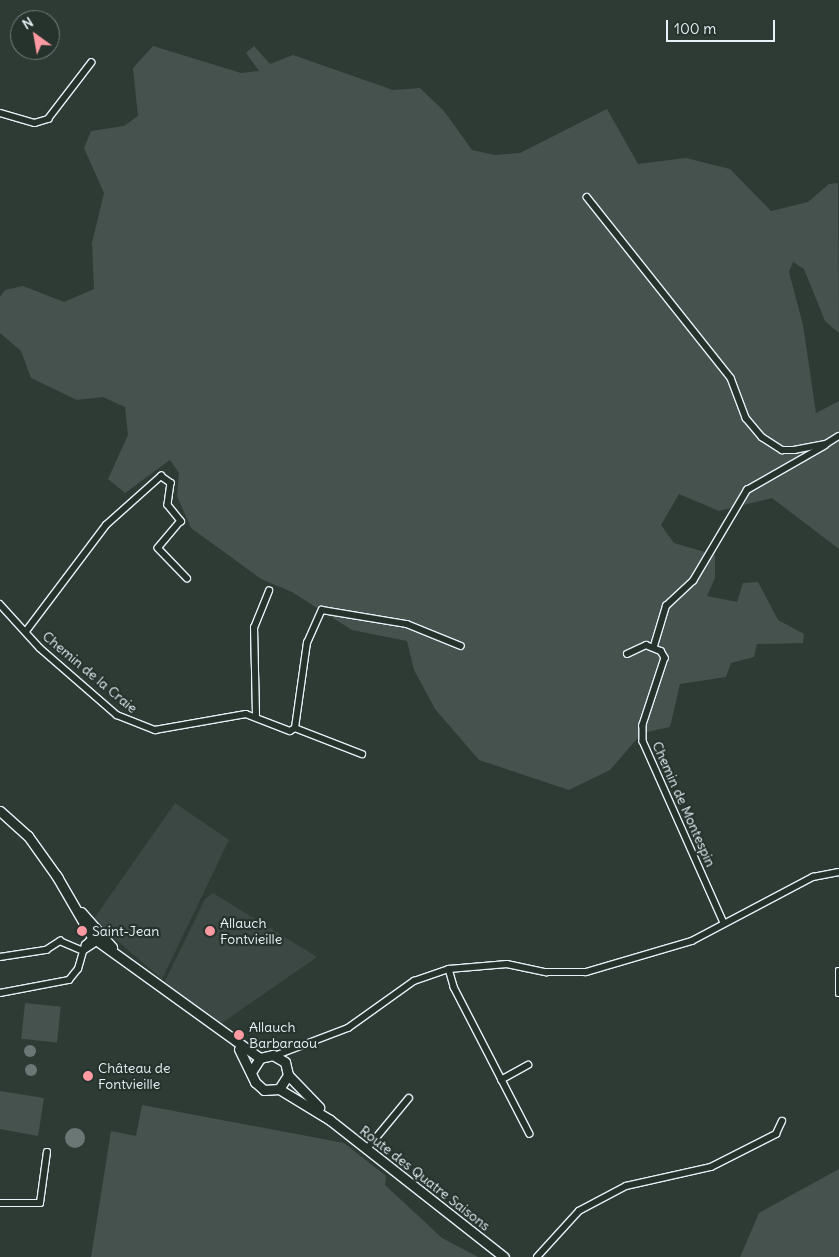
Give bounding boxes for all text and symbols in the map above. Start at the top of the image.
north arrow [10,10,60,60]
scale bar [669,10,778,42]
text: N [19,13,36,33]
text: 100 m [674,19,716,38]
street label: Chemin de la Craie [39,627,141,717]
street label: Chemin de Montespin [649,739,719,869]
place label: Allauch Fontvieille [220,915,282,948]
place label: Saint-Jean [92,923,159,939]
marker: Saint-Jean [76,925,88,937]
marker: Allauch Fontvieille [204,925,216,937]
place label: Allauch Barbaraou [249,1019,317,1052]
marker: Allauch Barbaraou [233,1029,245,1041]
place label: Château de Fontvieille [98,1060,171,1092]
marker: Château de Fontvieille [82,1070,94,1082]
street label: Route des Quatre Saisons [356,1122,494,1234]

